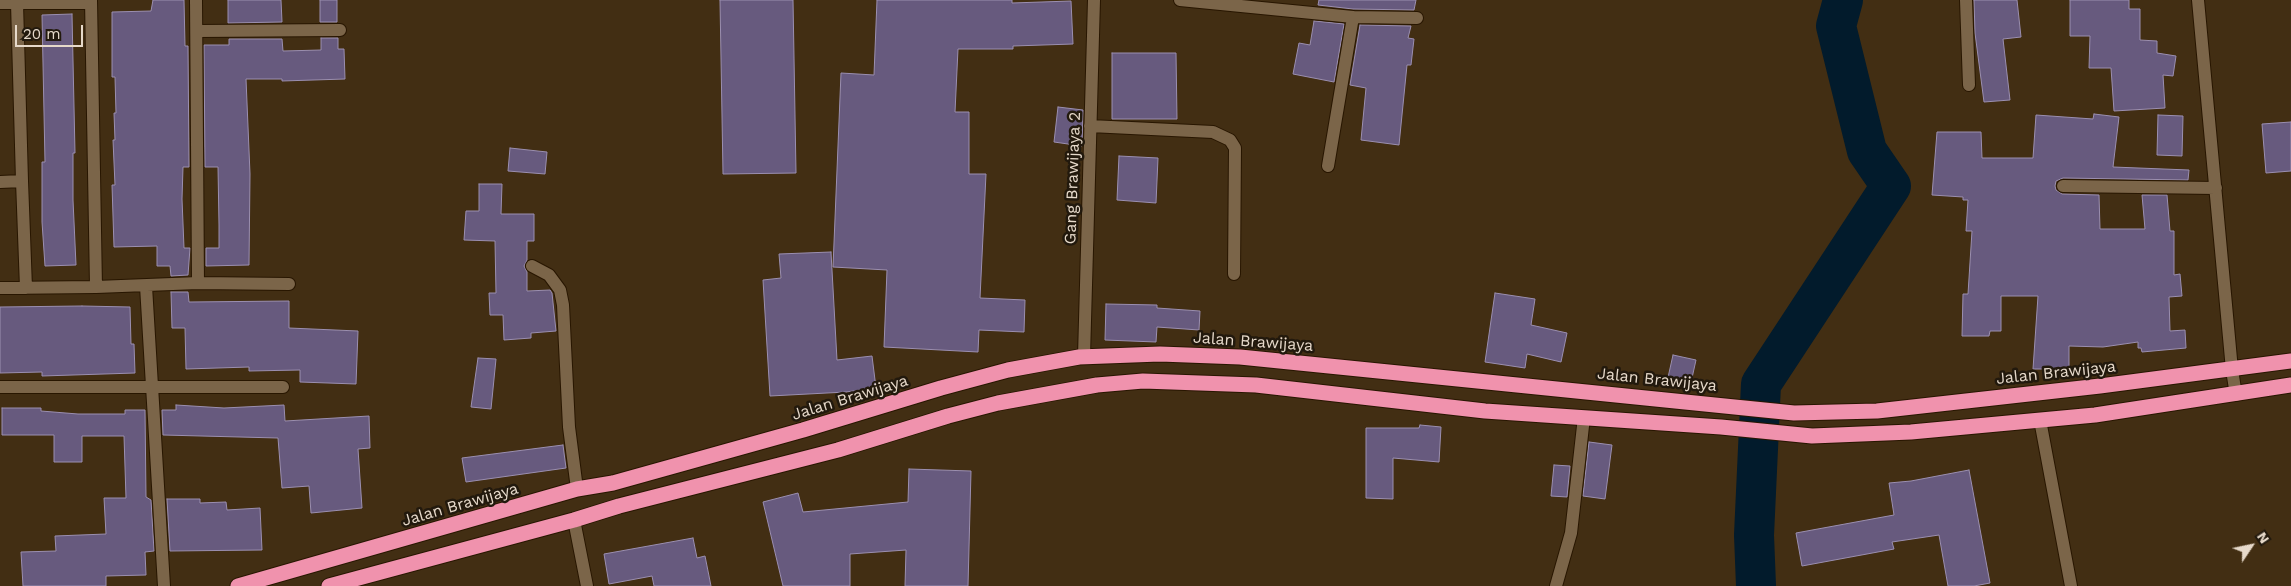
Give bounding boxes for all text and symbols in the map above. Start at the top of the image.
scale bar [18,15,85,47]
text: 20 m [23,25,61,43]
street label: Gang Brawijaya 2 [1061,111,1085,245]
street label: Jalan Brawijaya [1192,328,1314,356]
street label: Jalan Brawijaya [1995,357,2117,389]
street label: Jalan Brawijaya [1596,364,1718,396]
street label: Jalan Brawijaya [790,371,910,425]
street label: Jalan Brawijaya [400,479,520,531]
north arrow [2226,521,2276,571]
text: N [2254,529,2273,546]

